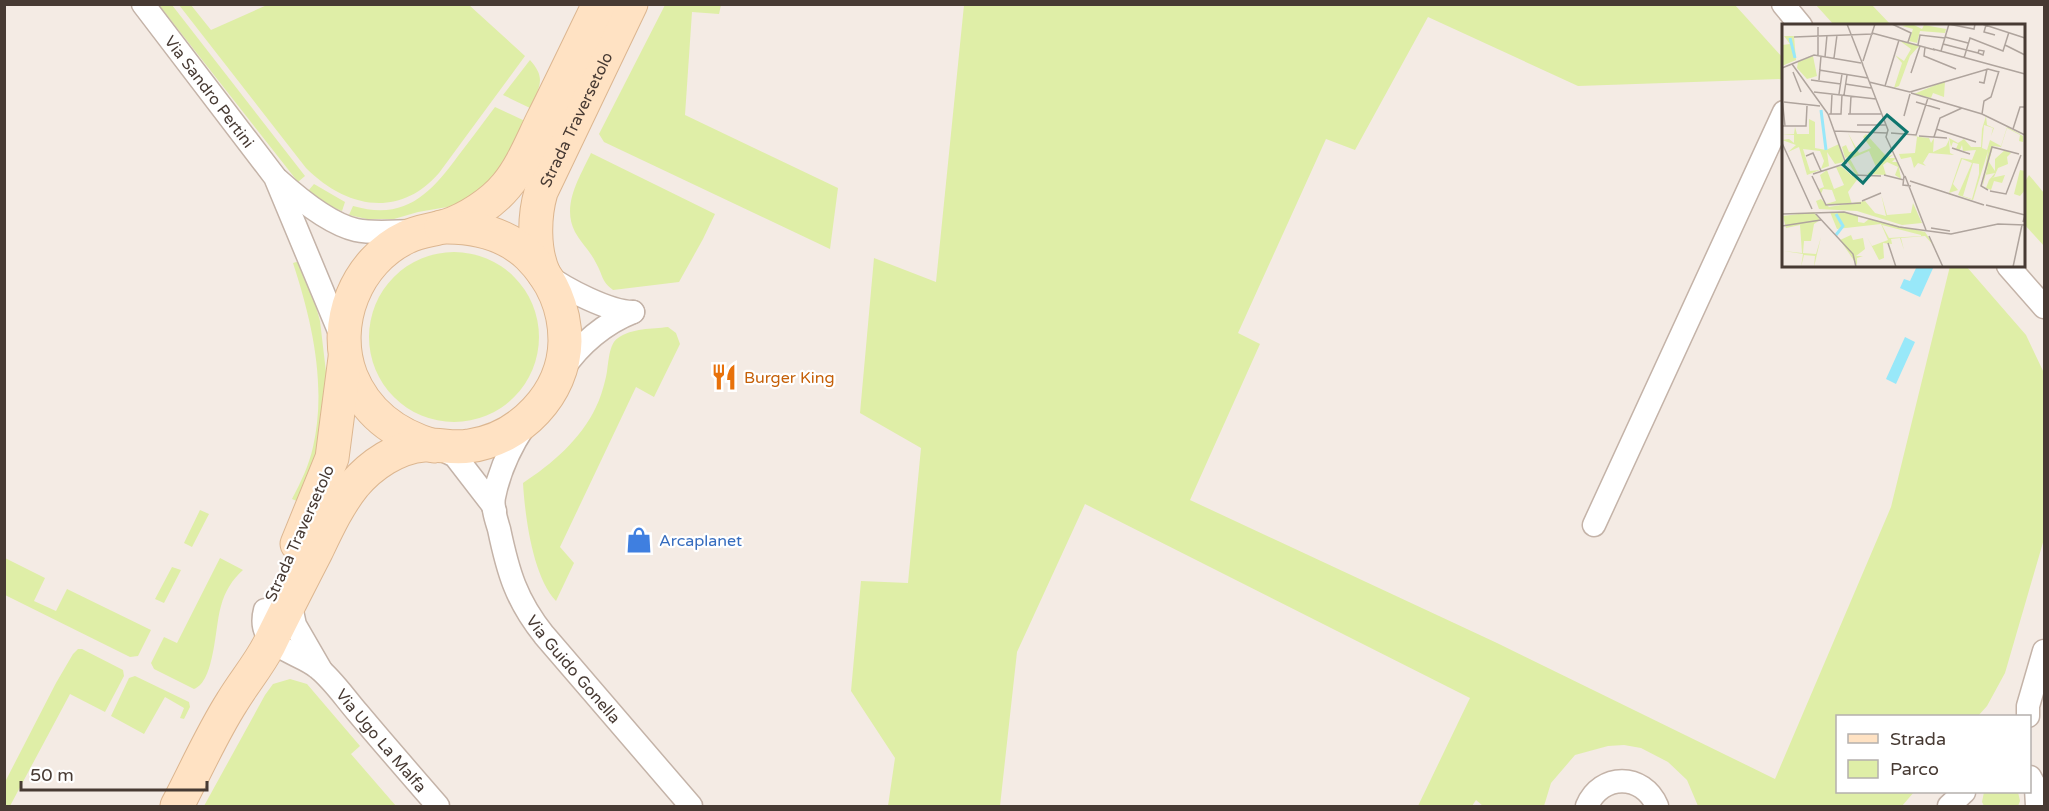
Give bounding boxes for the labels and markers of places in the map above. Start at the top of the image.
restaurant icon: Burger King [709,362,739,392]
place label: Burger King [744,368,835,388]
shop icon: Arcaplanet [624,525,654,555]
place label: Arcaplanet [659,531,742,551]

